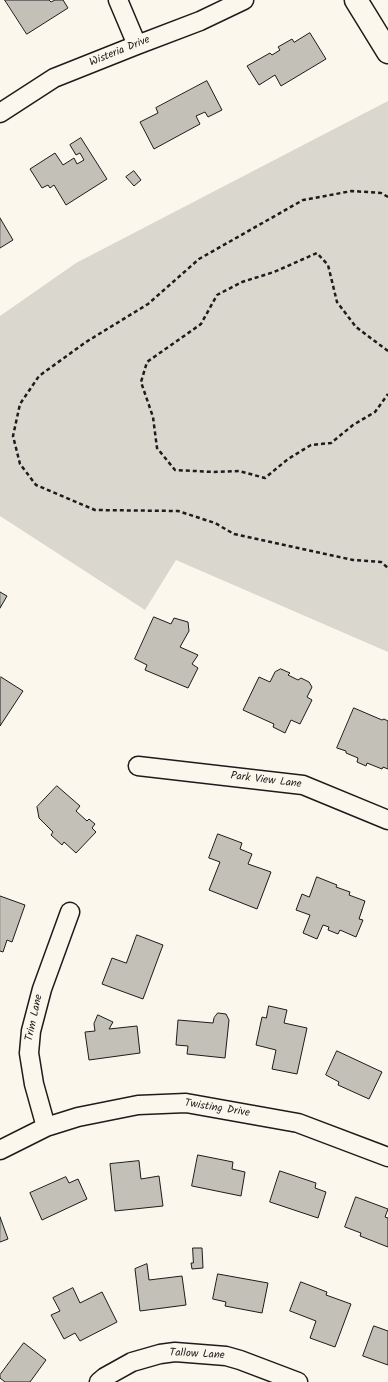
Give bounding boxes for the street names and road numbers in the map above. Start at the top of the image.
street label: Wisteria Drive [88,34,152,70]
street label: Park View Lane [230,770,302,792]
street label: Trim Lane [24,993,46,1043]
street label: Twisting Drive [183,1097,251,1121]
street label: Tallow Lane [169,1347,225,1363]

